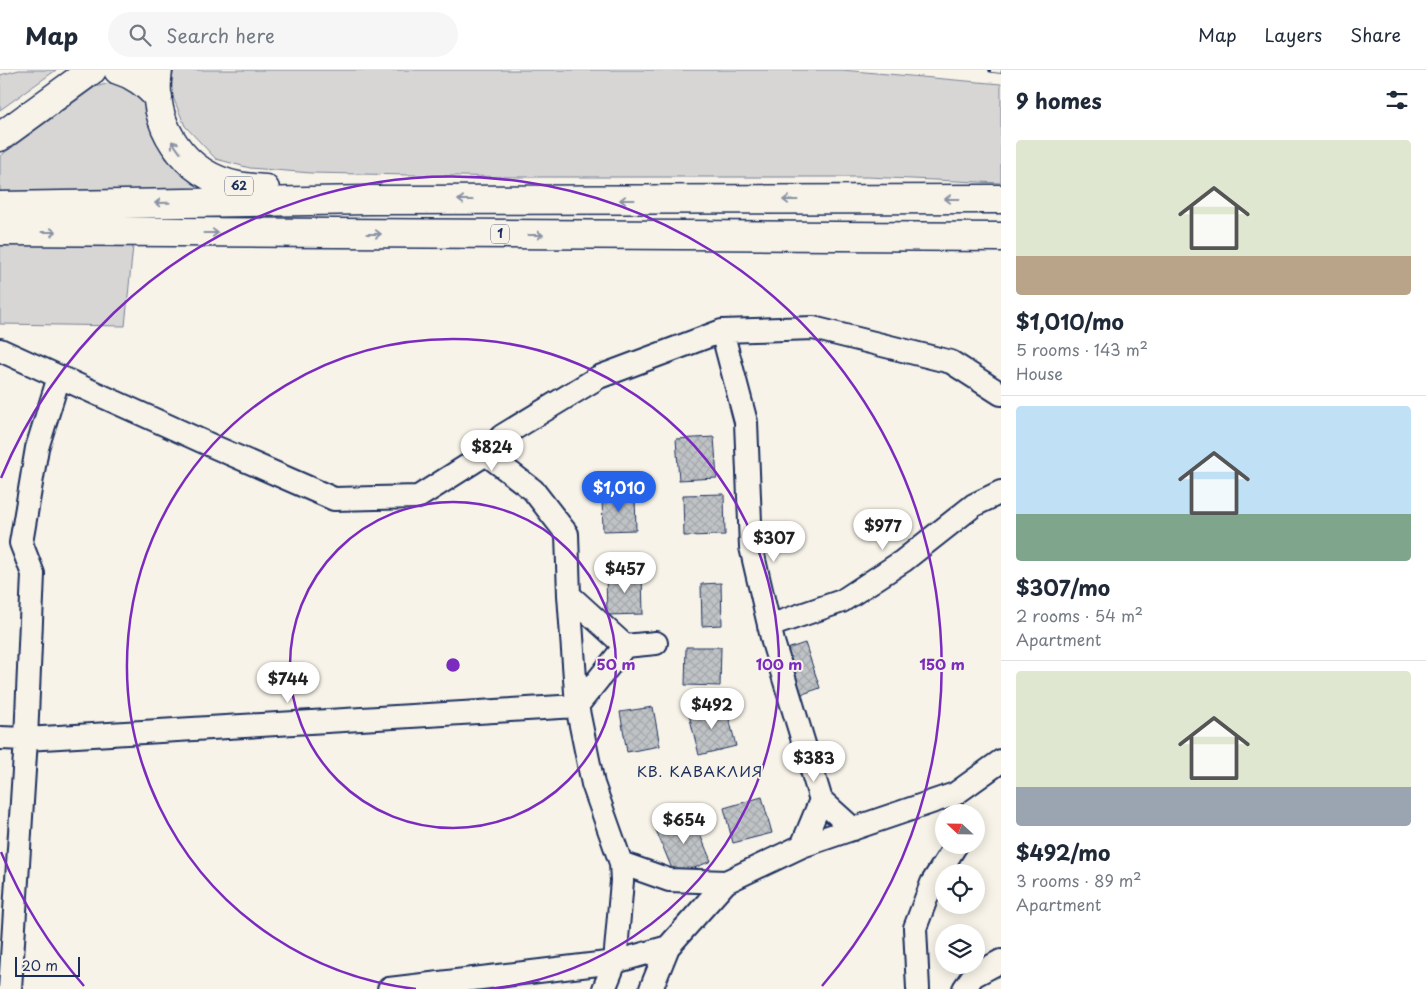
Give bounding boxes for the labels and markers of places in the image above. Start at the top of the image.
pin: $824 [462,430,522,472]
pin: $1,010 [578,470,660,513]
pin: $977 [853,508,913,551]
pin: $307 [744,520,804,563]
pin: $457 [595,552,655,594]
centre of rings [444,656,462,674]
pin: $744 [258,662,318,704]
pin: $492 [682,688,742,730]
pin: $383 [784,740,844,783]
pin: $654 [654,802,714,845]

